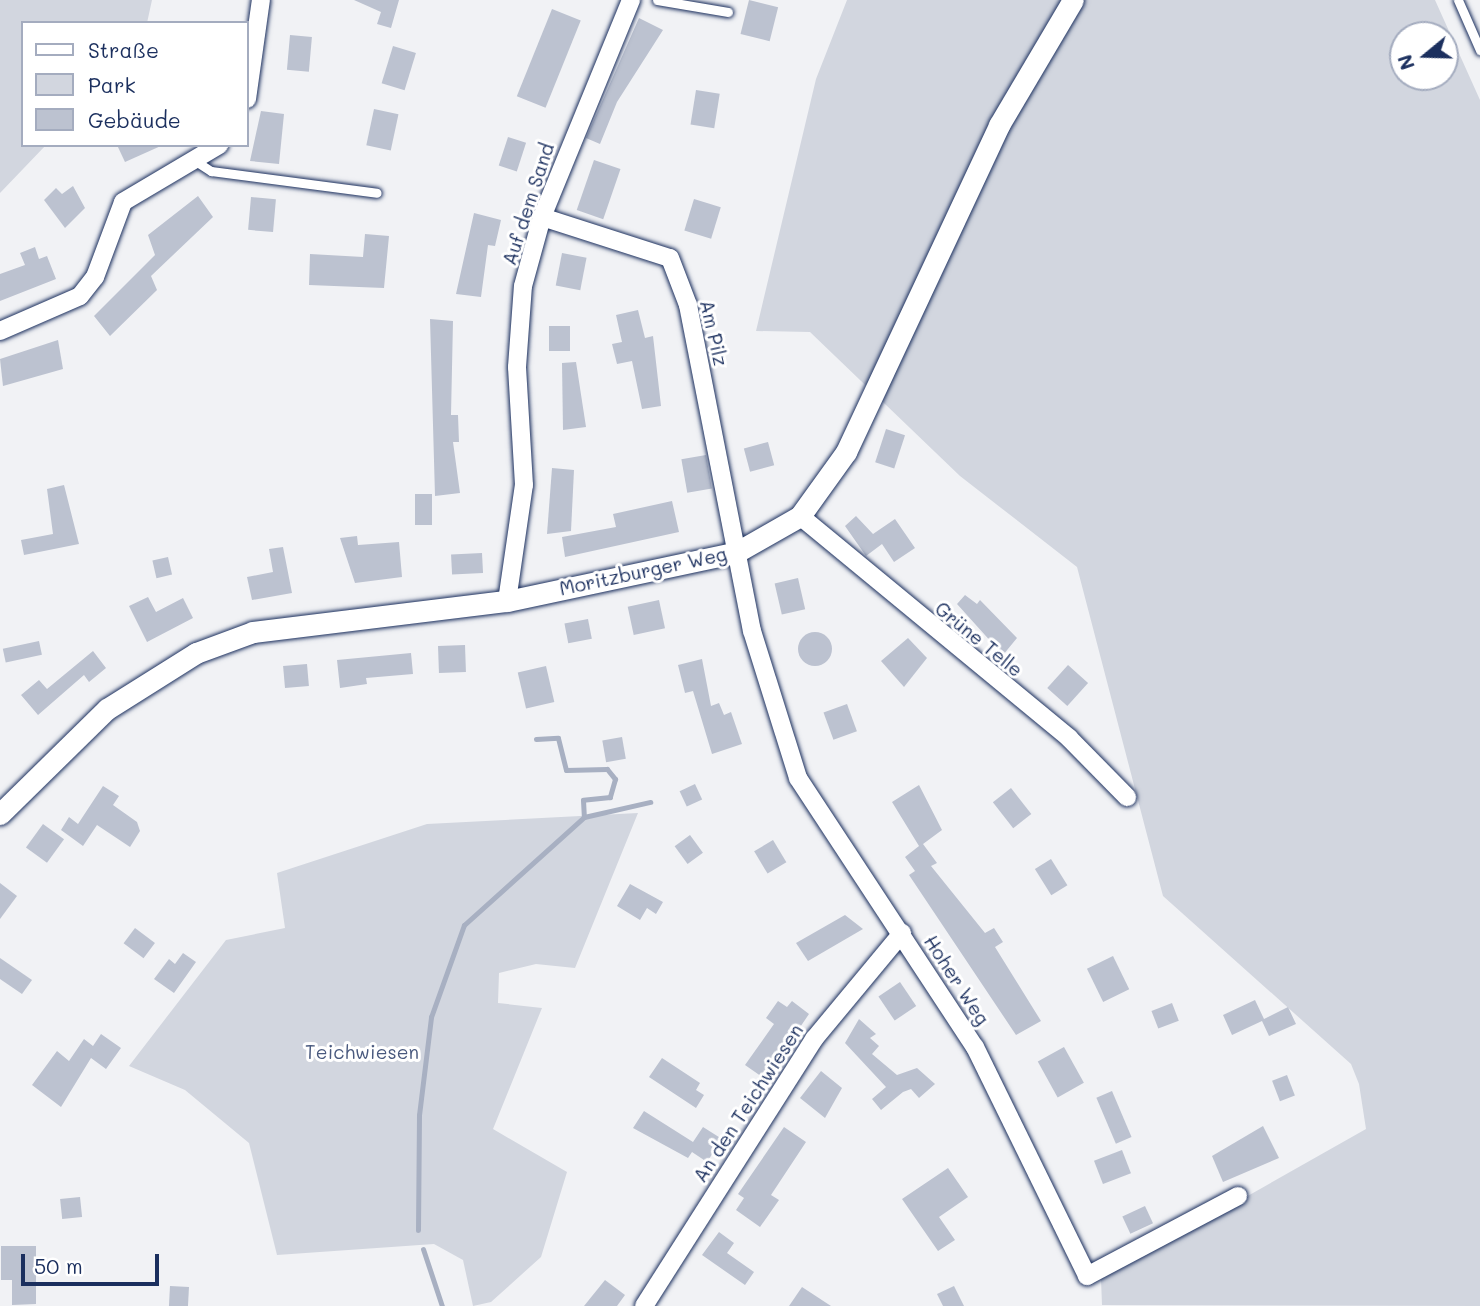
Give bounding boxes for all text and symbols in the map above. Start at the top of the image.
legend [21,21,248,147]
north arrow [1389,21,1459,91]
text: Straße [88,36,159,63]
text: N [1391,51,1420,73]
text: Park [88,71,136,98]
text: Gebäude [88,106,181,133]
street label: Auf dem Sand [498,140,558,268]
street label: Am Pilz [695,298,733,368]
street label: Moritzburger Weg [557,542,729,600]
street label: Grüne Telle [931,597,1027,681]
street label: Hoher Weg [920,931,994,1029]
street label: An den Teichwiesen [688,1020,808,1186]
park label: Teichwiesen [305,1041,419,1063]
scale bar [24,1240,163,1284]
text: 50 m [34,1252,83,1279]

